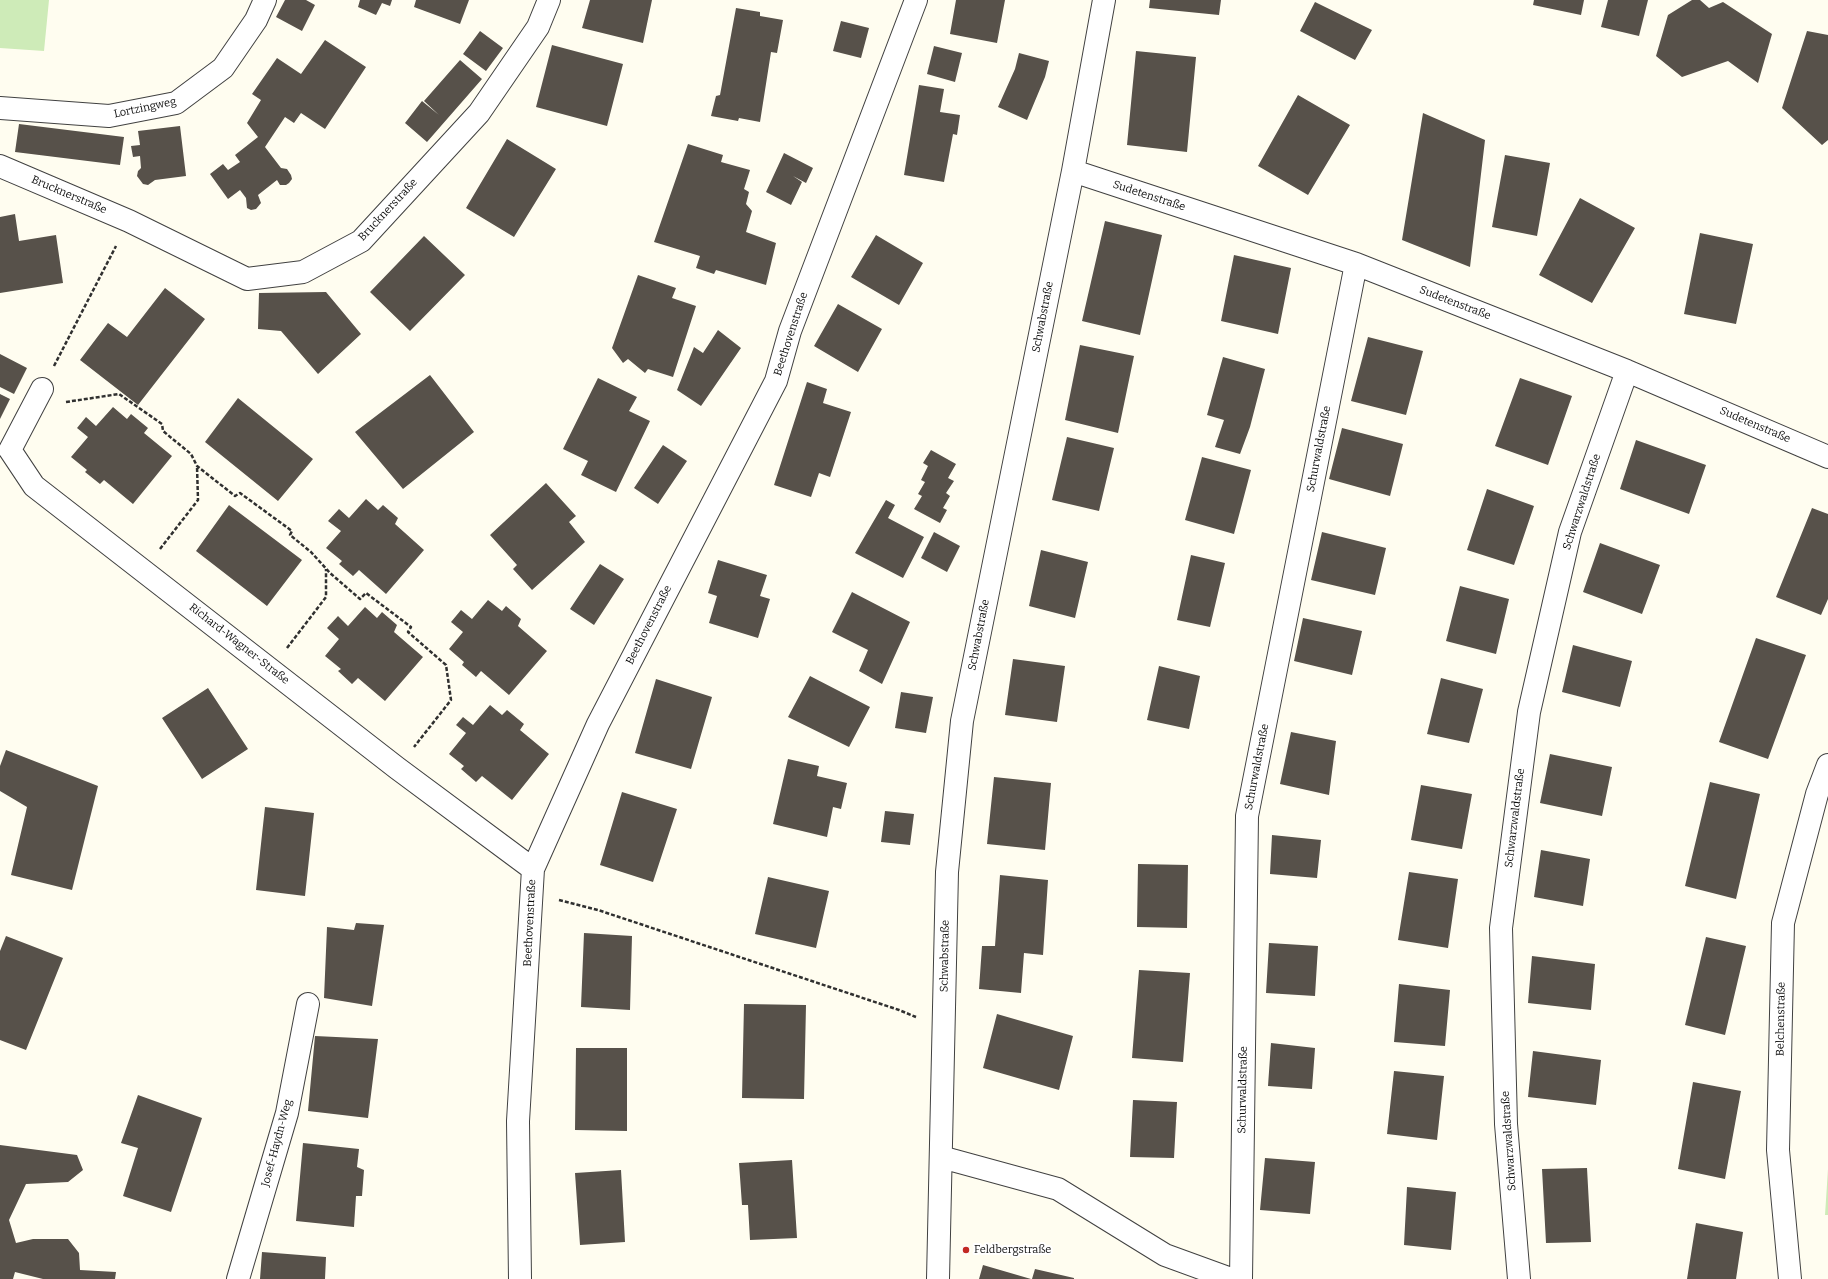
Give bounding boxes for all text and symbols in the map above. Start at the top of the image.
street label: Lortzingweg [113,95,177,121]
street label: Brucknerstraße [29,173,109,217]
street label: Brucknerstraße [356,176,420,244]
street label: Sudetenstraße [1111,178,1187,214]
street label: Schwabstraße [1030,280,1056,354]
street label: Sudetenstraße [1417,283,1493,323]
street label: Beethovenstraße [771,290,811,378]
street label: Sudetenstraße [1718,404,1792,446]
street label: Schurwaldstraße [1304,405,1334,493]
street label: Schwarzwaldstraße [1560,452,1604,552]
street label: Beethovenstraße [623,583,675,667]
street label: Schwabstraße [966,598,992,672]
street label: Richard-Wagner-Straße [186,601,292,687]
street label: Schurwaldstraße [1242,723,1272,811]
street label: Schwarzwaldstraße [1502,768,1528,868]
street label: Beethovenstraße [521,879,539,967]
street label: Schwabstraße [938,920,952,992]
street label: Belchenstraße [1774,982,1788,1056]
street label: Schurwaldstraße [1236,1046,1250,1134]
street label: Schwarzwaldstraße [1499,1091,1519,1191]
street label: Josef-Haydn-Weg [259,1098,295,1188]
place label: Feldbergstraße [974,1243,1051,1257]
marker: Feldbergstraße [961,1245,971,1255]

